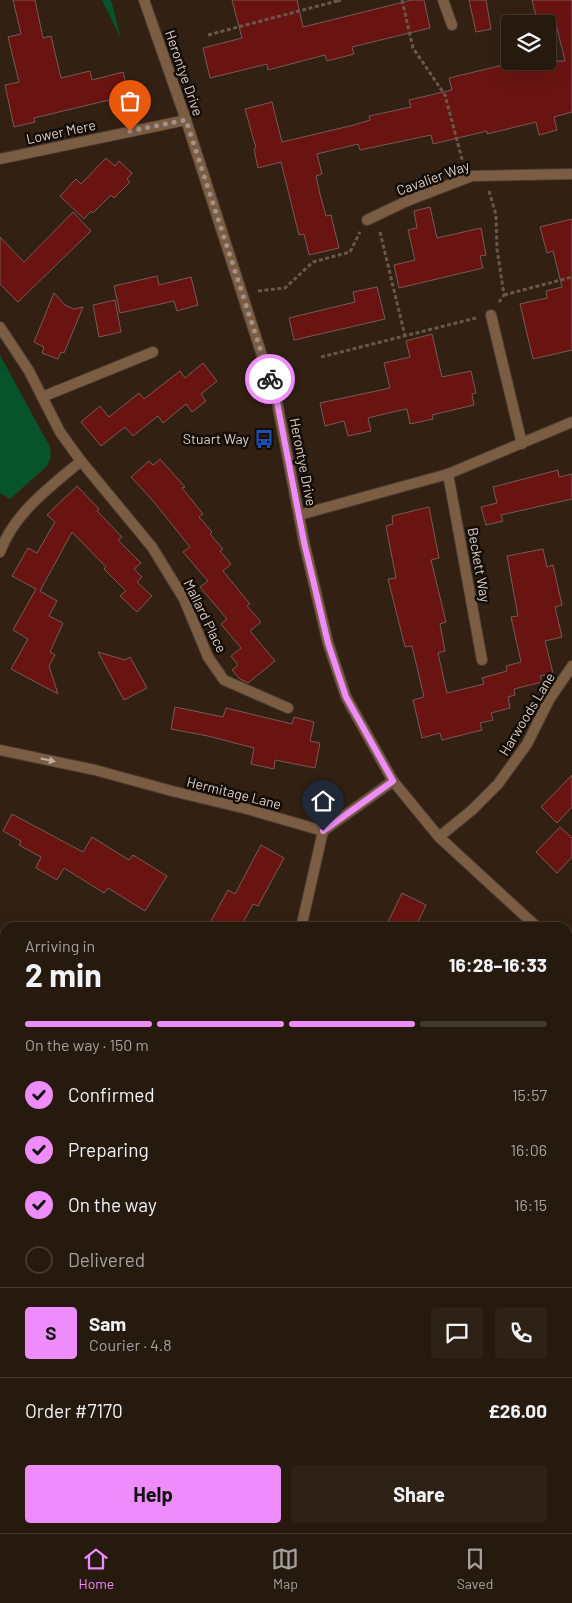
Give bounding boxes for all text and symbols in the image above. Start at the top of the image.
map controls [501,15,556,70]
button: layers [501,15,556,70]
street label: Herontye Drive [162,28,207,118]
pin [109,80,151,131]
icon: bag [116,87,144,115]
street label: Lower Mere [25,116,97,147]
street label: Cavalier Way [394,156,472,199]
courier [245,354,295,404]
icon: bike [256,365,284,393]
street label: Herontye Drive [287,416,320,508]
bus stop icon: Stuart Way [253,428,275,450]
place label: Stuart Way [183,430,250,447]
street label: Beckett Way [465,526,495,604]
street label: Mallard Place [180,576,231,655]
street label: Harwoods Lane [495,669,558,758]
one-way arrow [40,756,55,764]
street label: Hermitage Lane [185,773,283,812]
pin [302,780,344,831]
icon: home [309,787,337,815]
text: Arriving in [25,936,95,955]
text: 16:28–16:33 [449,953,547,976]
text: 2 min [25,955,102,993]
text: On the way · 150 m [25,1035,149,1054]
icon: check [25,1081,53,1109]
text: Confirmed [68,1083,155,1106]
text: 15:57 [512,1085,547,1104]
icon: check [25,1136,53,1164]
text: Preparing [68,1138,149,1161]
text: 16:06 [510,1140,547,1159]
icon: check [25,1191,53,1219]
text: On the way [68,1193,157,1216]
text: 16:15 [514,1195,547,1214]
text: Delivered [68,1248,145,1271]
button: chat [431,1307,483,1359]
button: phone [495,1307,547,1359]
text: Sam [89,1312,126,1335]
text: S [45,1321,57,1344]
text: Courier · 4.8 [89,1335,172,1354]
text: Order #7170 [25,1399,123,1422]
text: £26.00 [488,1399,547,1422]
button: Help [25,1465,281,1523]
button: Share [291,1465,547,1523]
tab: Home [79,1545,114,1592]
tab: Map [271,1545,299,1592]
tab: Saved [457,1545,493,1592]

